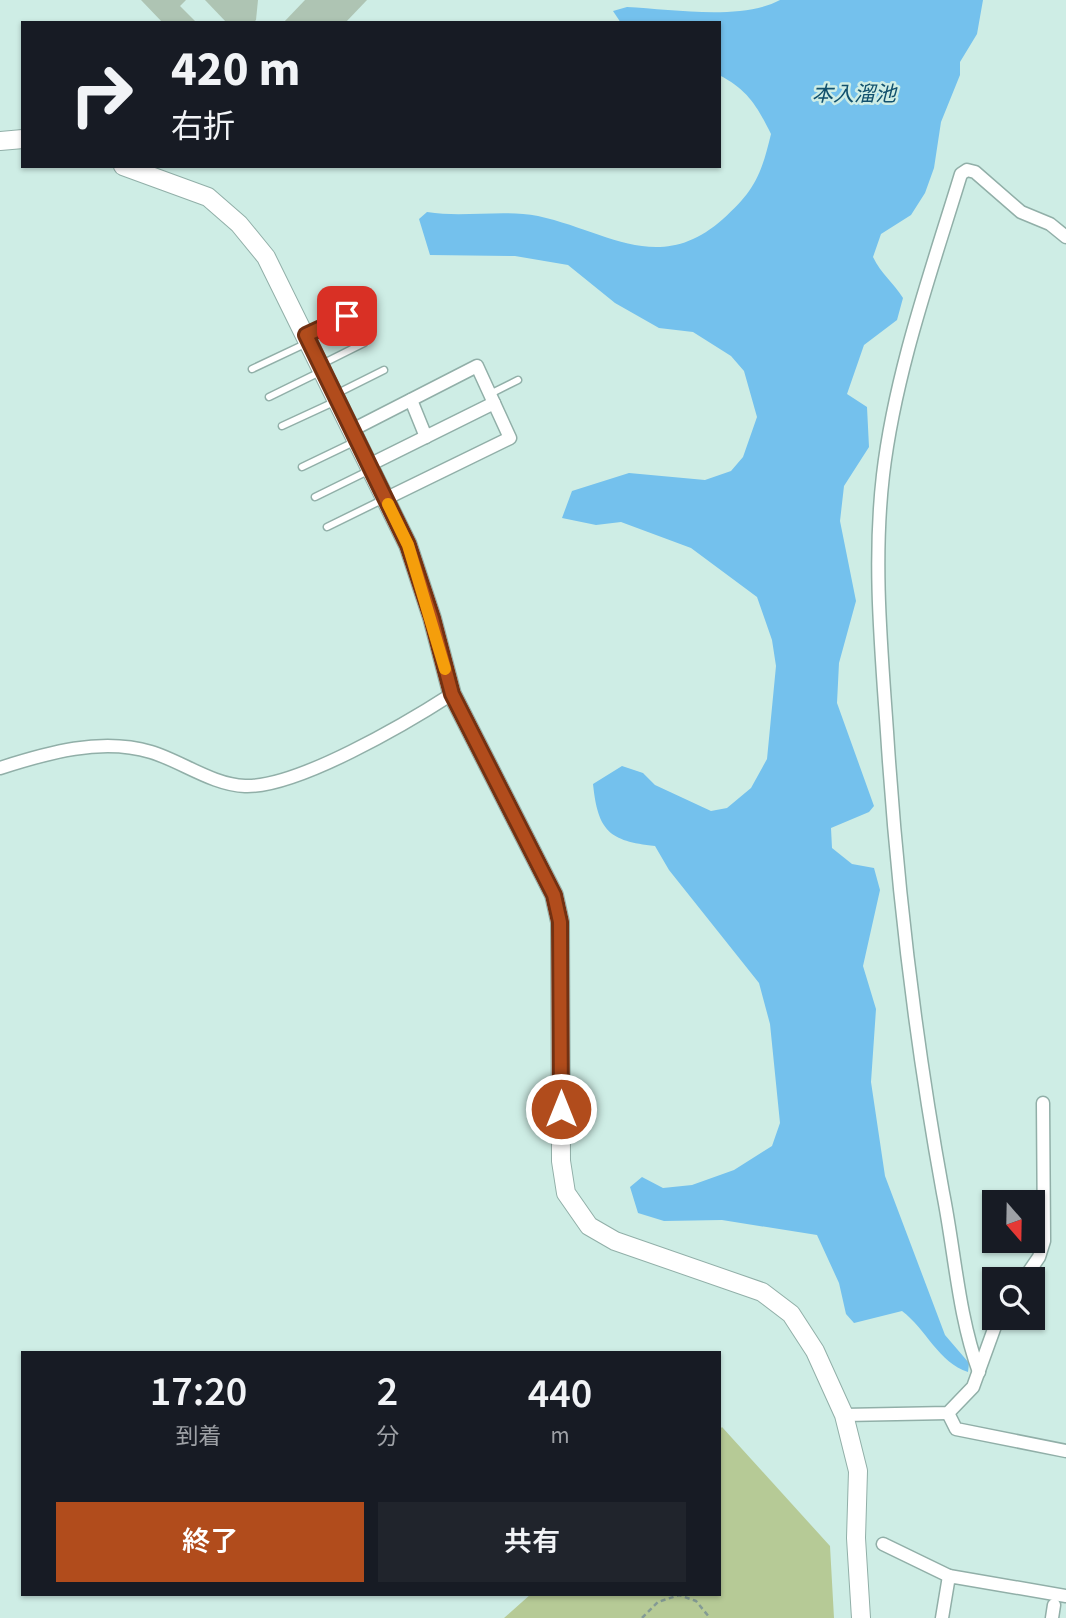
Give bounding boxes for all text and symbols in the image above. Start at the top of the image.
text: 420 m [171,35,300,105]
icon: right [56,49,147,140]
water label: 本入溜池 [812,79,898,109]
text: 右折 [171,104,235,150]
pin [317,286,377,346]
icon: arrive [328,297,366,335]
position arrow [524,1072,598,1146]
north arrow [982,1190,1045,1253]
map controls [982,1190,1045,1330]
button: search [982,1267,1045,1330]
text: 17:20 [150,1362,247,1422]
text: 2 [377,1362,398,1422]
text: 440 [528,1364,592,1424]
text: m [550,1419,570,1452]
text: 到着 [176,1420,222,1453]
text: 分 [376,1420,399,1453]
button: 終了 [56,1502,364,1582]
button: 共有 [378,1502,686,1582]

